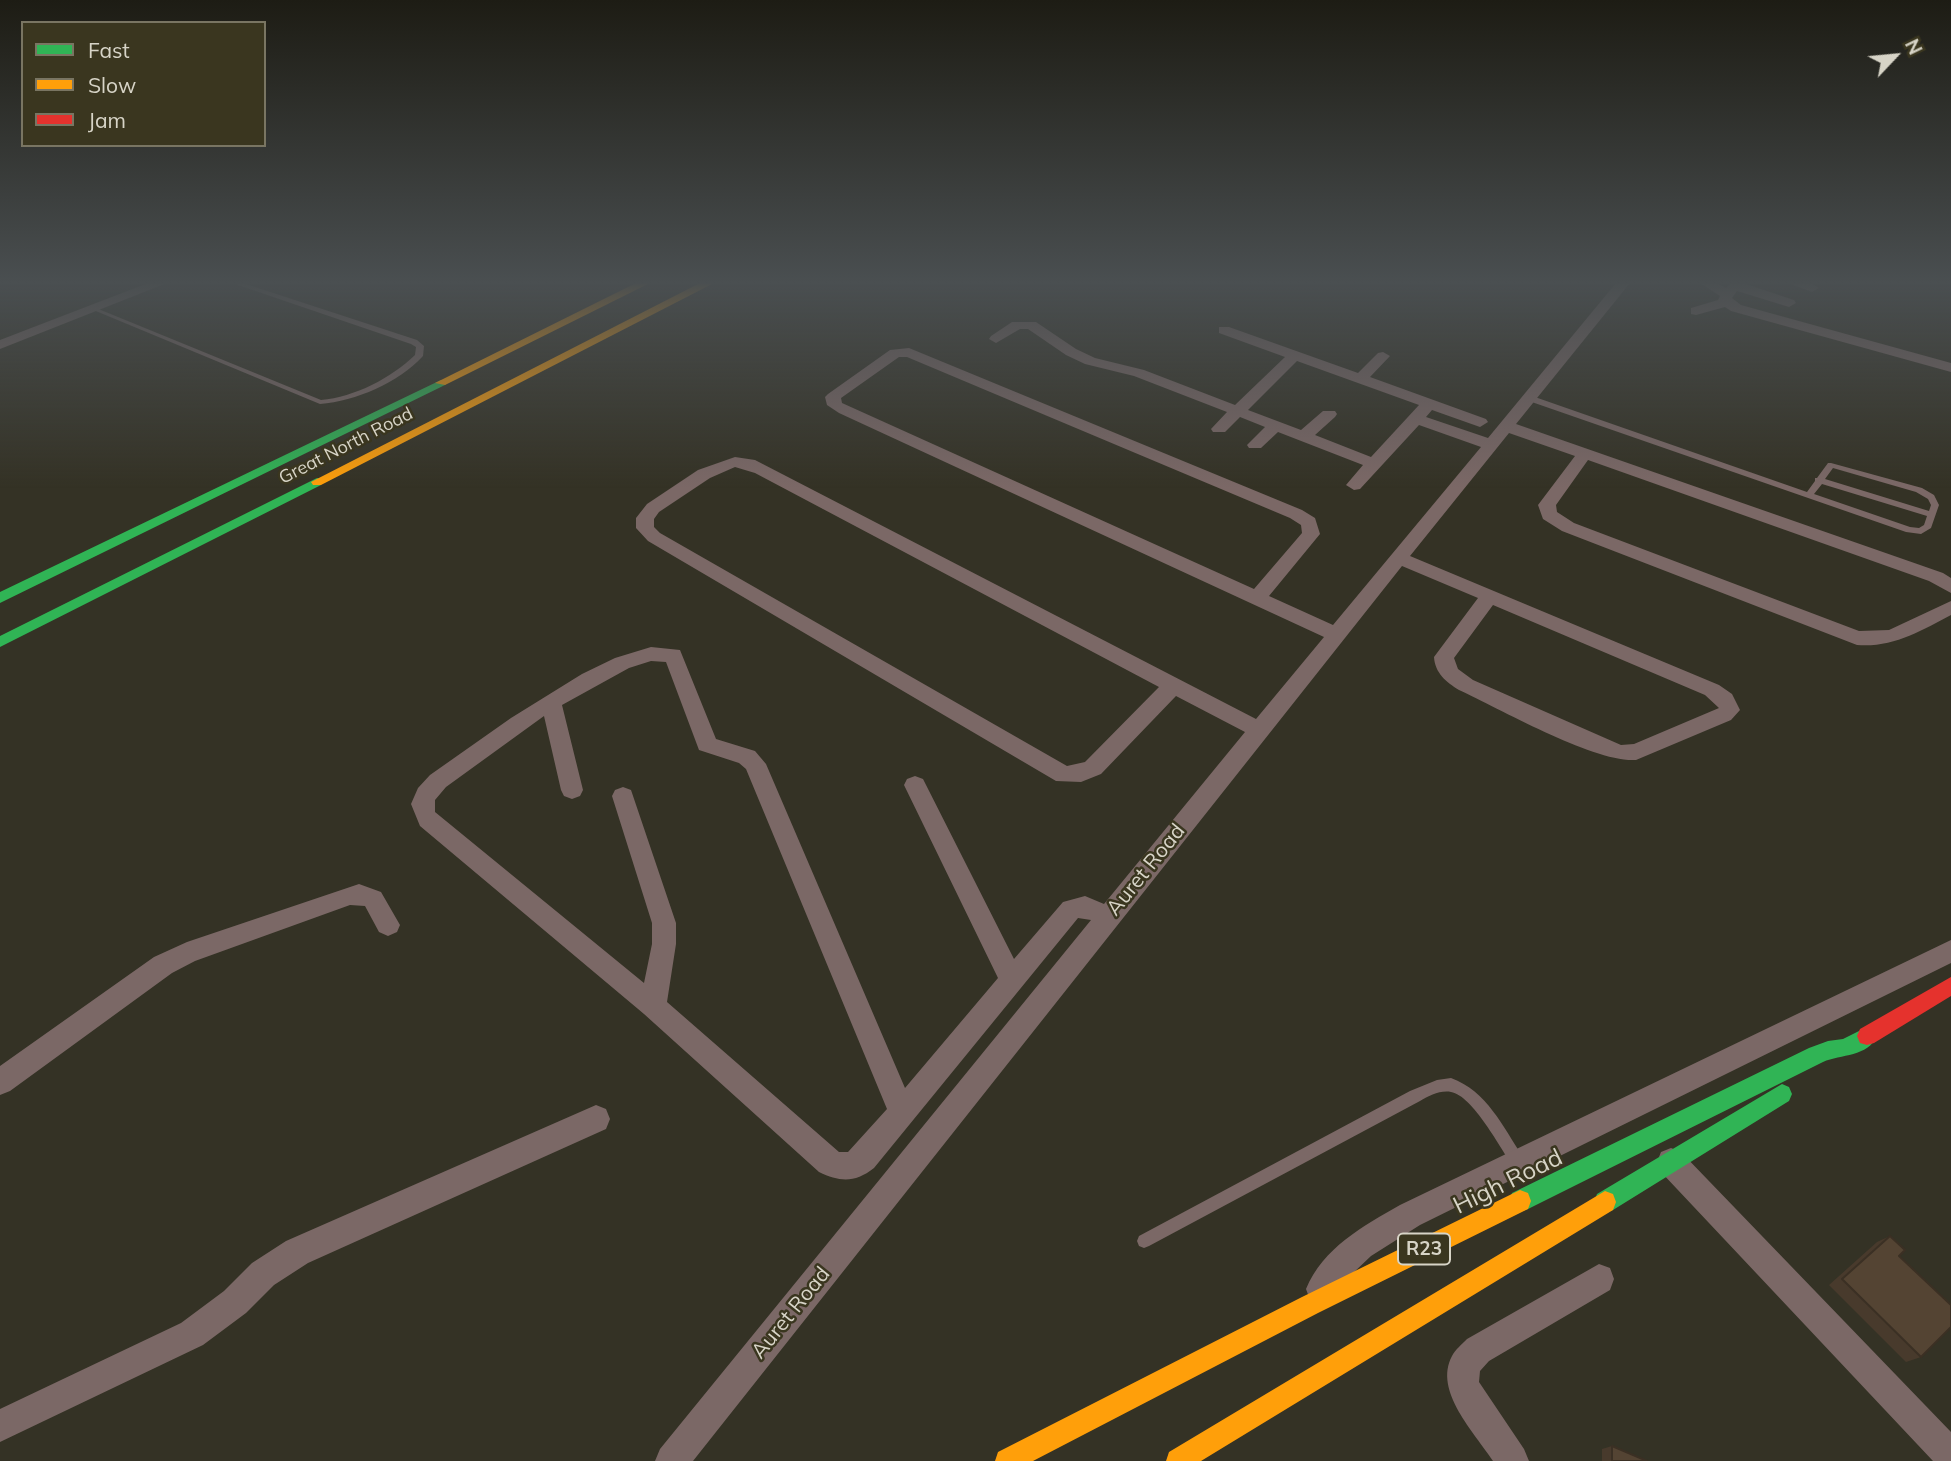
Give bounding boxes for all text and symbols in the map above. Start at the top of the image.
legend [21,21,266,147]
north arrow [1860,21,1930,91]
text: N [1900,35,1928,59]
text: Fast [88,37,130,63]
text: Slow [88,72,136,98]
text: Jam [88,107,126,133]
street label: Great North Road [275,403,417,489]
street label: Auret Road [1101,819,1191,921]
street label: High Road [1449,1143,1567,1221]
road number: R23 [1398,1233,1450,1264]
street label: Auret Road [746,1262,836,1364]

